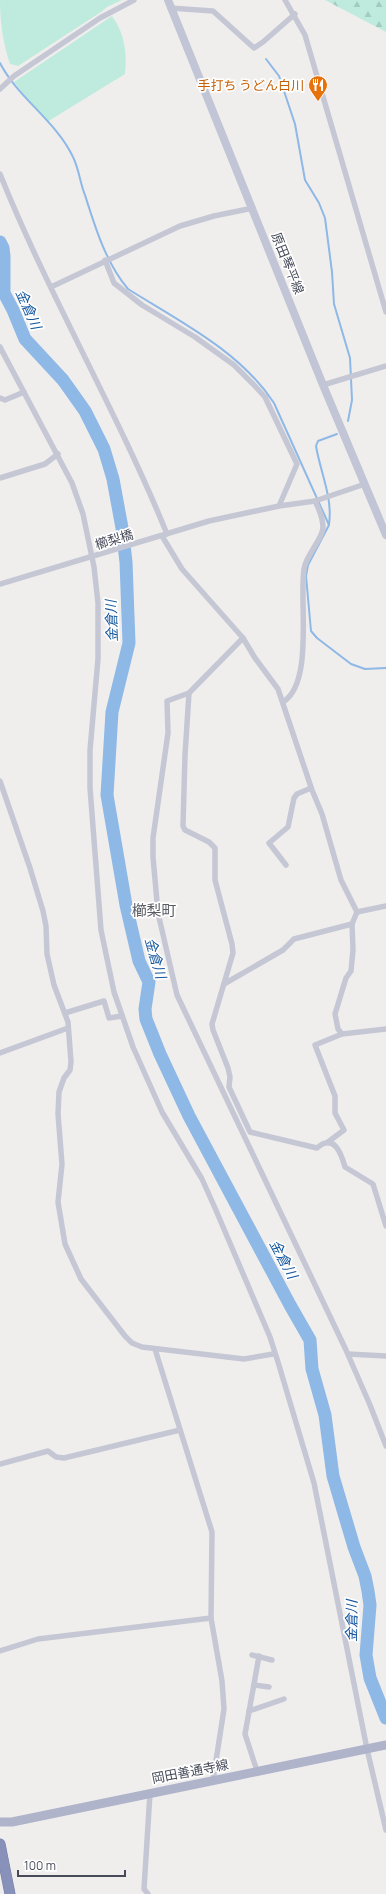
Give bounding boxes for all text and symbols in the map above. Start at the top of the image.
restaurant icon: 手打ち うどん白川 [307,74,329,102]
place label: 手打ち うどん白川 [197,76,304,94]
street label: 原田琴平線 [267,229,309,297]
water label: 金倉川 [12,286,47,334]
street label: 櫛梨橋 [93,525,135,553]
water label: 金倉川 [101,598,121,642]
district label: 櫛梨町 [131,900,177,921]
water label: 金倉川 [141,935,171,983]
water label: 金倉川 [266,1236,303,1284]
water label: 金倉川 [341,1598,361,1642]
street label: 岡田善通寺線 [150,1755,230,1787]
scale bar [18,1852,125,1878]
text: 100 m [24,1857,56,1874]

